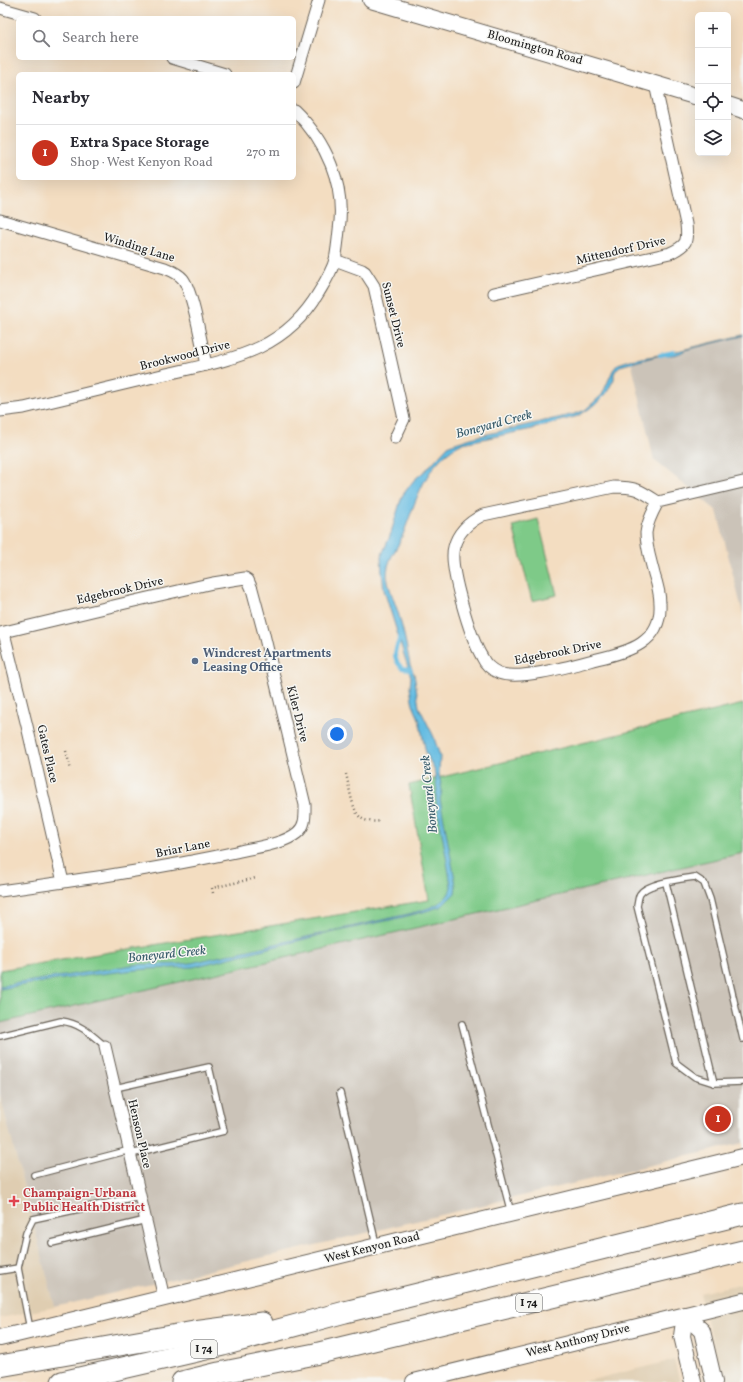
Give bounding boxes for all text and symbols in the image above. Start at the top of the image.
map controls [695,12,731,156]
button: + [695,12,731,48]
search box [16,16,296,60]
icon: search [30,27,52,49]
street label: Bloomington Road [485,27,585,69]
text: Search here [62,28,139,49]
button: − [695,48,731,84]
button: locate [695,84,731,120]
text: Nearby [32,87,90,110]
button: layers [695,120,731,156]
text: Extra Space Storage [70,133,209,154]
text: 1 [42,144,48,162]
text: 270 m [246,144,280,162]
text: Shop · West Kenyon Road [70,154,213,172]
street label: Winding Lane [101,230,177,267]
street label: Mittendorf Drive [575,233,667,269]
street label: Sunset Drive [377,280,409,350]
street label: Brookwood Drive [138,337,232,375]
water label: Boneyard Creek [454,406,534,444]
street label: Edgebrook Drive [75,573,165,609]
street label: Edgebrook Drive [513,637,603,669]
place label: Windcrest Apartments Leasing Office [203,646,332,676]
marker: Windcrest Apartments Leasing Office [190,656,200,666]
street label: Kiler Drive [282,684,312,744]
street label: Gates Place [33,723,62,785]
your location [327,724,347,744]
water label: Boneyard Creek [417,754,443,834]
street label: Briar Lane [154,836,212,862]
water label: Boneyard Creek [127,942,207,968]
street label: Henson Place [123,1098,155,1170]
pin: 1 [705,1104,731,1134]
place label: Champaign-Urbana Public Health District [23,1186,145,1216]
marker: Champaign-Urbana Public Health District [8,1195,20,1207]
street label: West Kenyon Road [323,1228,422,1268]
road number: I 74 [516,1294,542,1312]
street label: West Anthony Drive [524,1320,632,1362]
road number: I 74 [191,1340,217,1358]

